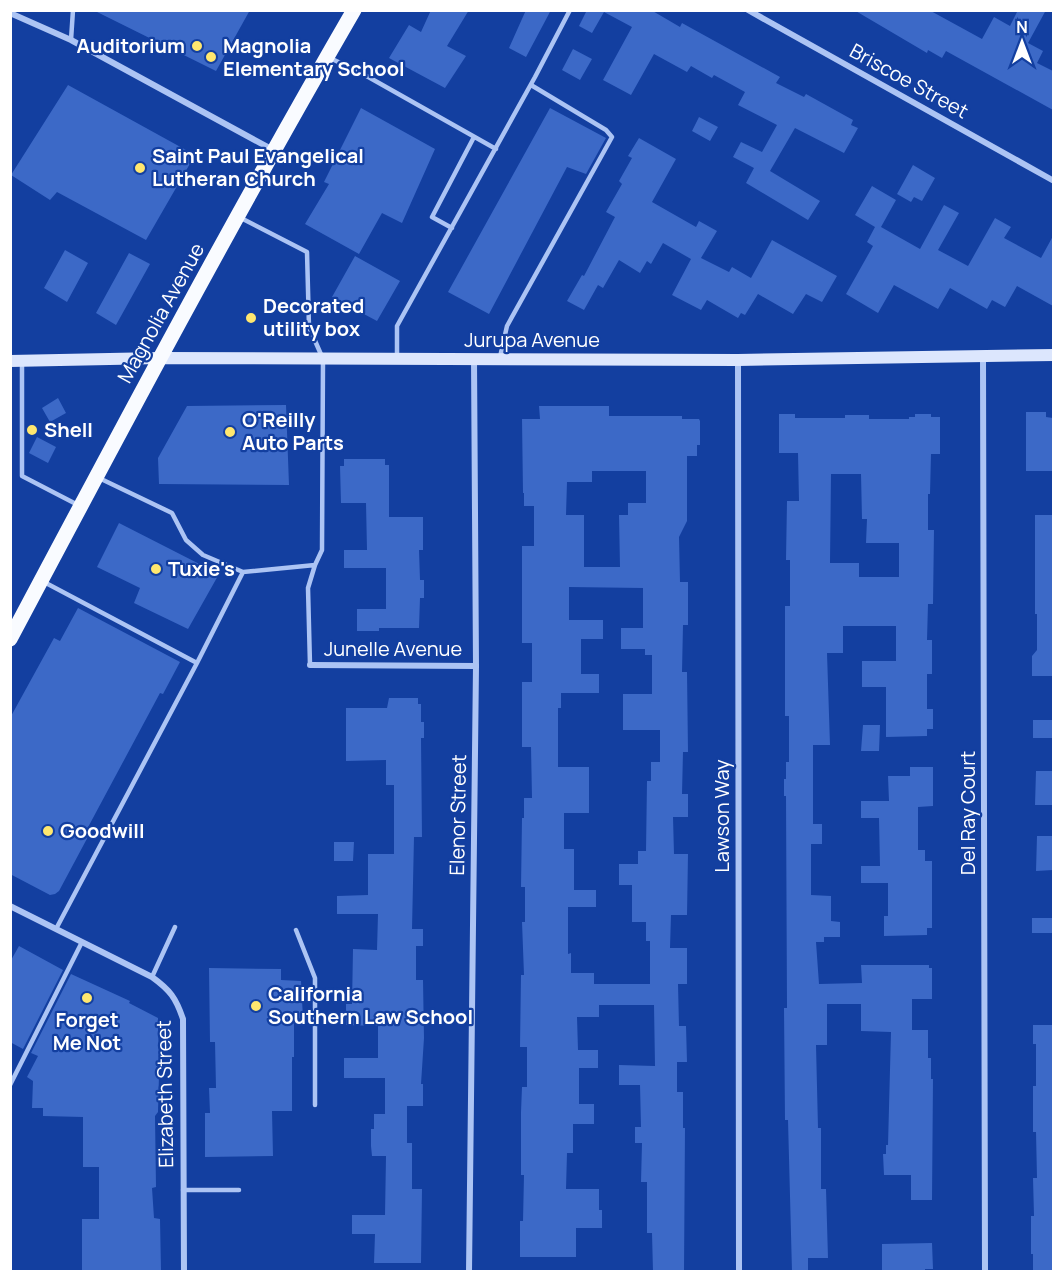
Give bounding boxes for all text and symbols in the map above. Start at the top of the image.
north arrow [992,12,1052,72]
text: N [1016,16,1028,38]
place label: Auditorium [77,32,185,59]
place label: Magnolia Elementary School [223,32,405,82]
street label: Briscoe Street [845,37,973,124]
marker: Auditorium [190,39,204,53]
marker: Magnolia Elementary School [204,50,218,64]
place label: Saint Paul Evangelical Lutheran Church [152,142,364,192]
marker: Saint Paul Evangelical Lutheran Church [133,161,147,175]
street label: Magnolia Avenue [111,238,210,388]
place label: Decorated utility box [263,292,364,342]
marker: Decorated utility box [244,311,258,325]
street label: Jurupa Avenue [464,326,600,353]
place label: O'Reilly Auto Parts [242,406,344,456]
place label: Shell [44,416,93,443]
marker: Shell [25,423,39,437]
marker: O'Reilly Auto Parts [223,425,237,439]
place label: Tuxie's [168,555,235,582]
marker: Tuxie's [149,562,163,576]
street label: Junelle Avenue [324,635,462,662]
street label: Del Ray Court [954,751,981,875]
street label: Elenor Street [443,754,472,876]
street label: Lawson Way [708,759,735,872]
place label: Goodwill [60,817,145,844]
marker: Goodwill [41,824,55,838]
place label: California Southern Law School [268,980,473,1030]
marker: Forget Me Not [80,991,94,1005]
marker: California Southern Law School [249,999,263,1013]
place label: Forget Me Not [53,1006,121,1056]
street label: Elizabeth Street [150,1020,179,1168]

